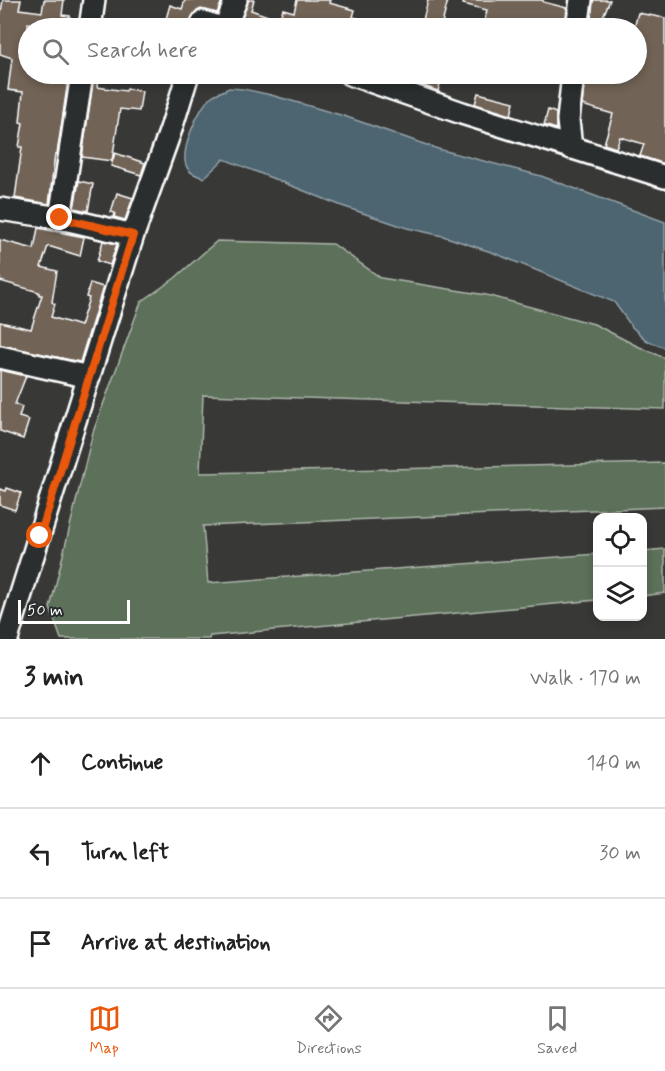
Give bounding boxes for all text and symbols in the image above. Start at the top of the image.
search box [18,18,647,84]
icon: search [39,35,72,68]
text: Search here [87,37,198,65]
route end [46,204,72,230]
map controls [593,513,647,621]
button: locate [593,513,647,567]
route start [26,522,52,548]
button: layers [593,567,647,621]
scale bar [18,597,130,624]
text: 50 m [27,600,63,621]
text: 3 min [24,661,84,695]
text: Walk · 170 m [530,665,641,692]
icon: ahead [24,747,57,780]
text: Continue [81,749,163,777]
text: 140 m [587,750,641,777]
icon: left [24,837,57,870]
text: Turn left [81,839,169,867]
text: 30 m [599,840,641,867]
icon: arrive [24,927,57,960]
text: Arrive at destination [81,929,271,957]
tab: Map [88,1002,121,1059]
tab: Directions [296,1002,362,1059]
tab: Saved [537,1002,577,1059]

